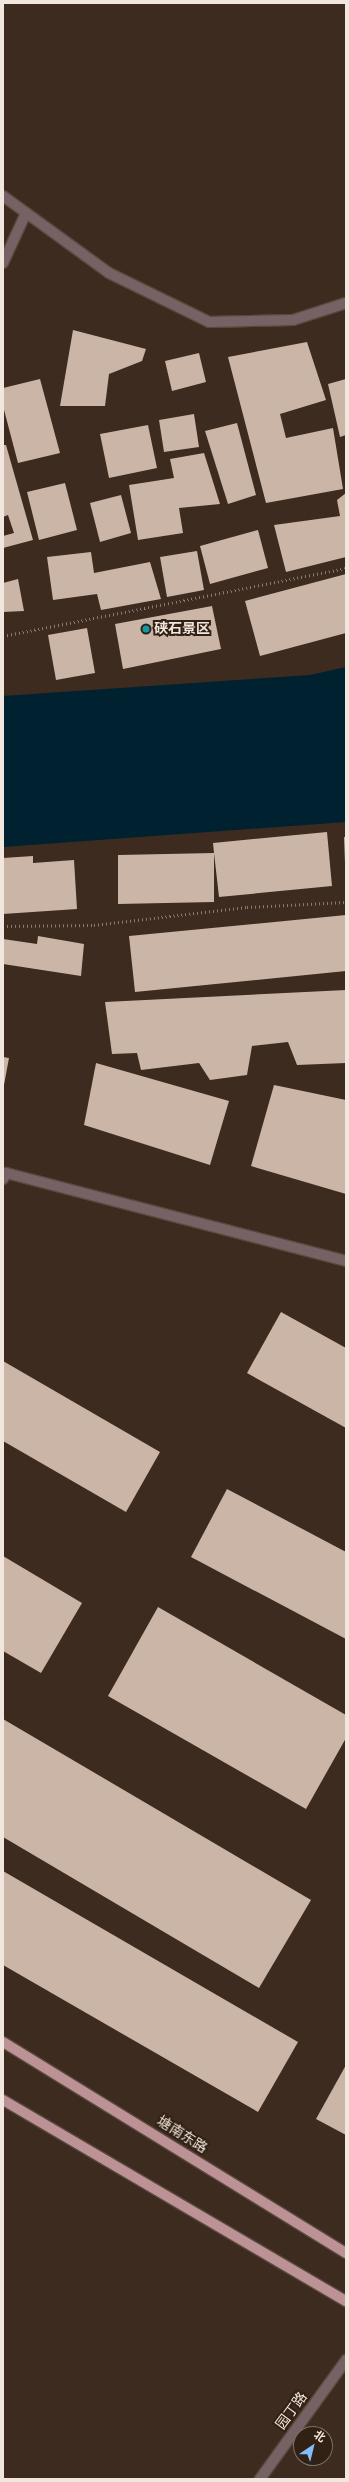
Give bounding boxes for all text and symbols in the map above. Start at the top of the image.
place label: 硖石景区 [154,621,210,637]
marker: 硖石景区 [141,624,151,634]
street label: 塘南东路 [154,2113,210,2157]
street label: 园丁路 [273,2389,311,2433]
north arrow [293,2426,333,2466]
text: 北 [311,2428,328,2445]

